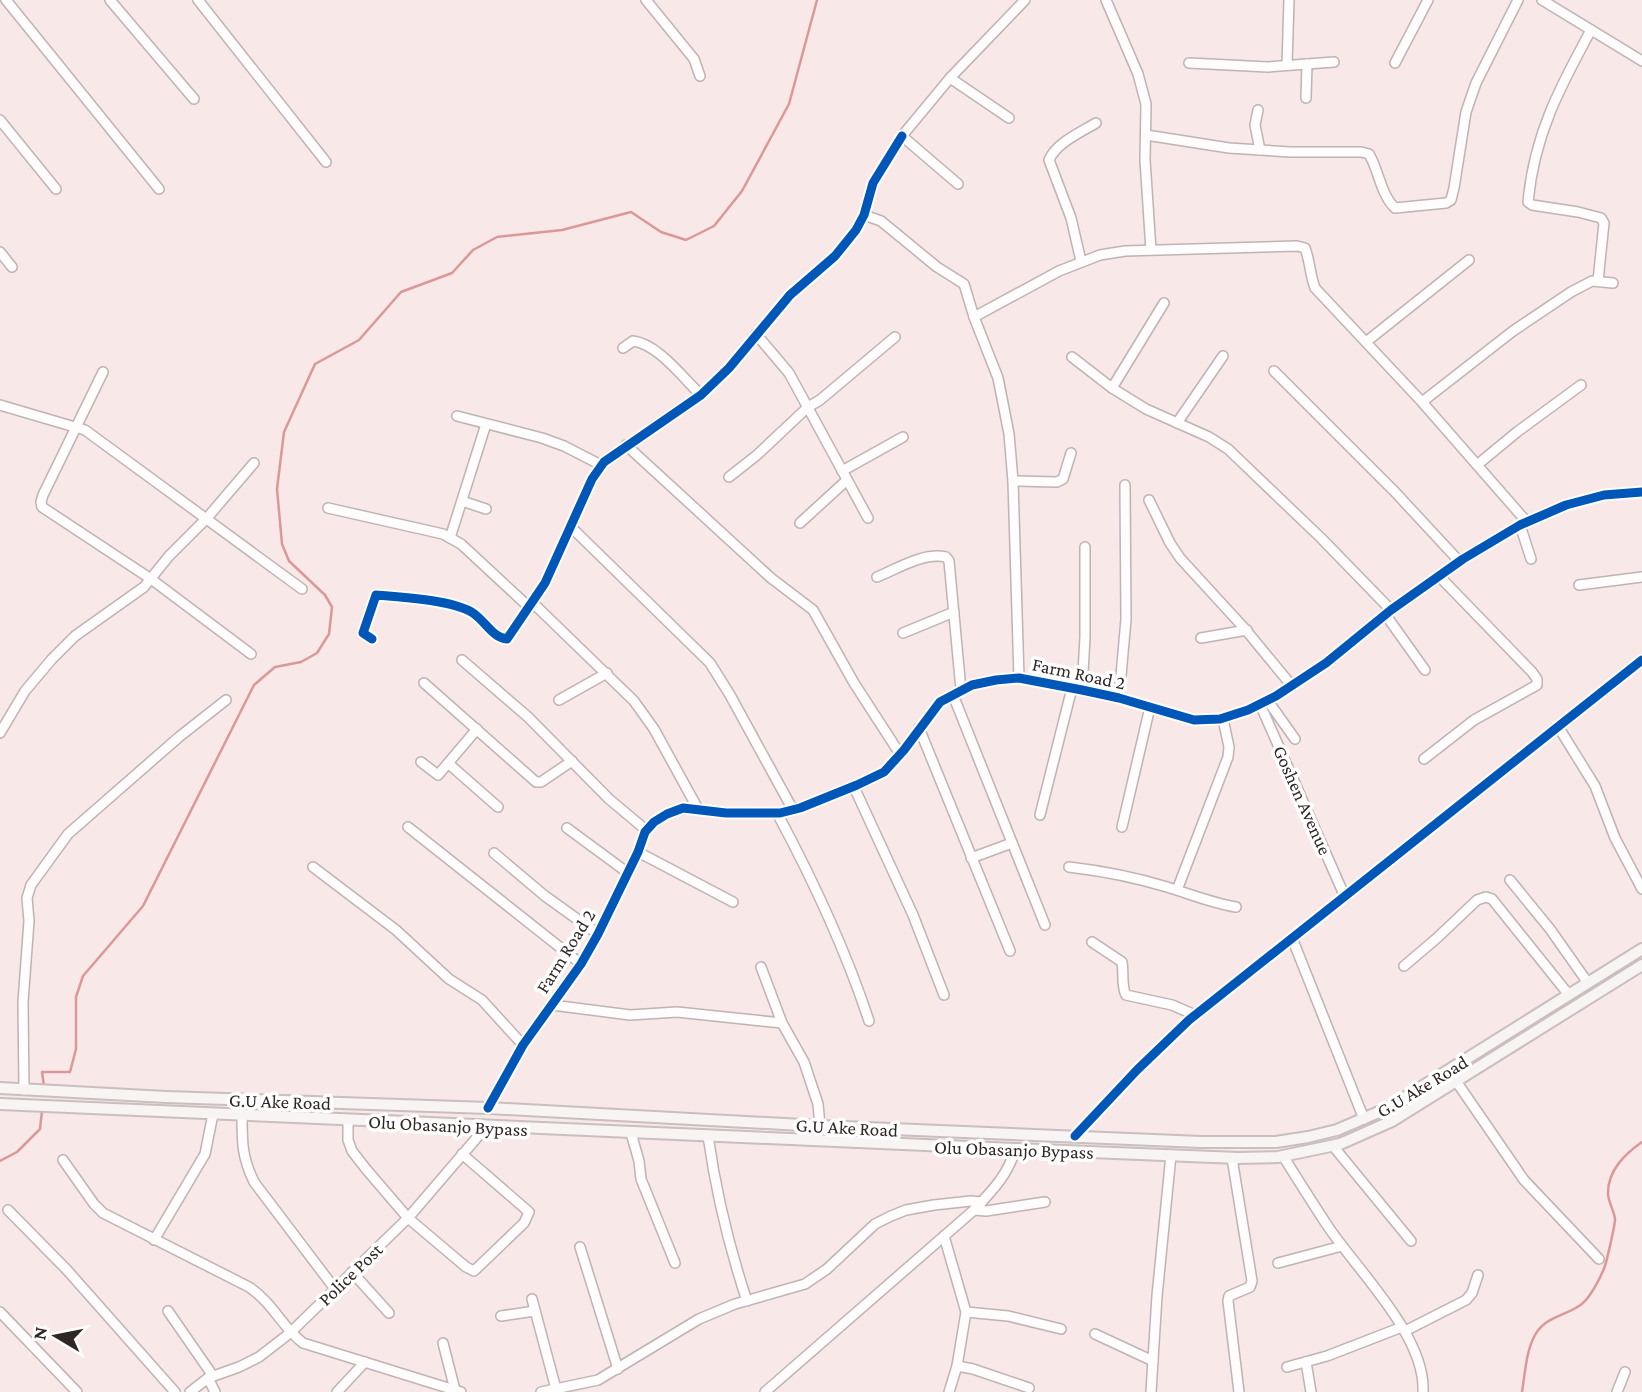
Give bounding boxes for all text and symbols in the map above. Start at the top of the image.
street label: Farm Road 2 [1031,653,1127,694]
street label: Goshen Avenue [1269,742,1336,858]
street label: Farm Road 2 [531,906,599,997]
street label: G.U Ake Road [1373,1051,1471,1122]
street label: G.U Ake Road [229,1089,331,1114]
street label: Olu Obasanjo Bypass [368,1111,528,1141]
street label: G.U Ake Road [795,1114,899,1141]
street label: Olu Obasanjo Bypass [934,1136,1094,1164]
street label: Police Post [314,1238,387,1310]
north arrow [21,1301,91,1371]
text: N [28,1325,51,1341]

